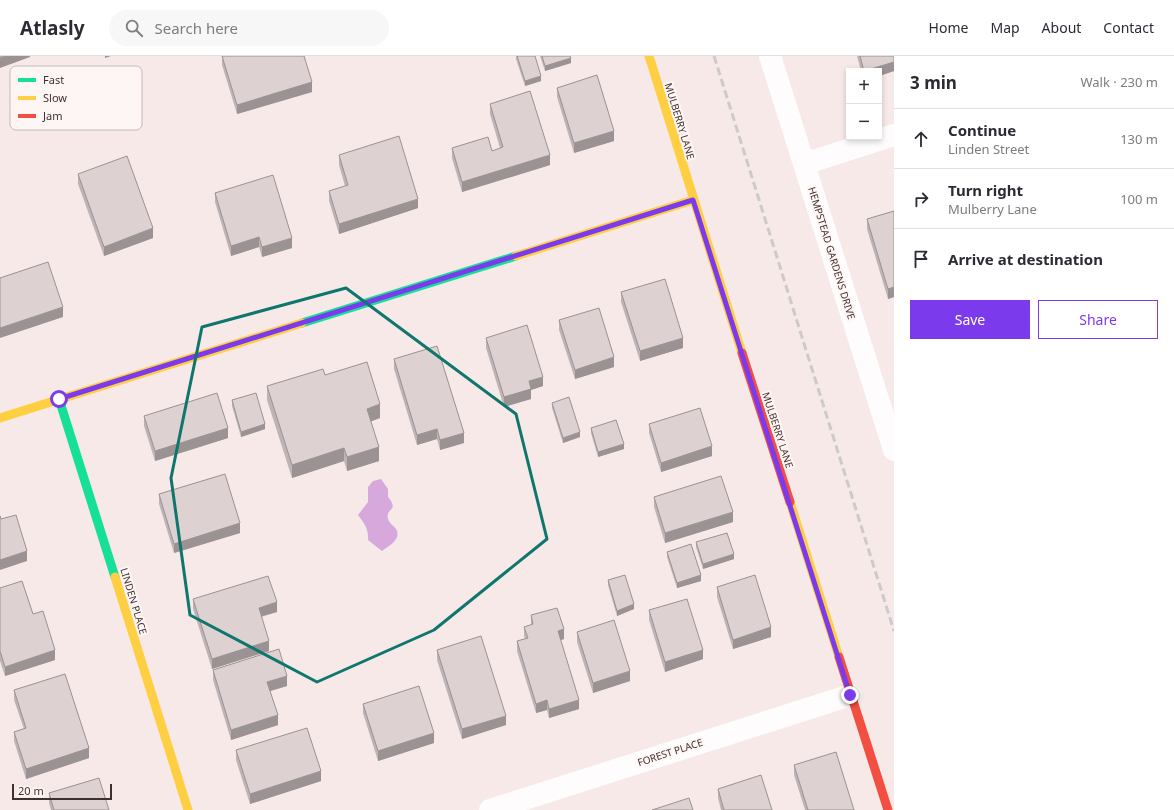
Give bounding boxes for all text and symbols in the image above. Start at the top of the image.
search box [109,10,389,46]
text: Atlasly [20,15,85,41]
icon: search [123,17,145,39]
text: Search here [155,18,238,38]
text: Home [929,18,968,37]
text: Map [990,18,1020,37]
text: About [1042,18,1081,37]
text: Contact [1103,18,1154,37]
legend [10,66,142,130]
map controls [846,68,882,140]
button: + [846,68,882,104]
text: 3 min [910,71,957,94]
text: Fast [43,72,64,87]
text: Walk · 230 m [1080,73,1158,91]
street label: MULBERRY LANE [662,81,698,161]
text: Slow [43,90,67,105]
button: − [846,104,882,140]
text: Jam [42,108,62,123]
text: Continue [948,120,1016,140]
icon: ahead [910,128,932,150]
text: 130 m [1120,130,1158,148]
text: Linden Street [948,140,1029,158]
text: Turn right [948,180,1023,200]
street label: HEMPSTEAD GARDENS DRIVE [805,185,859,321]
icon: right [910,188,932,210]
text: 100 m [1120,190,1158,208]
text: Mulberry Lane [948,200,1037,218]
icon: arrive [910,248,932,270]
text: Arrive at destination [948,249,1103,269]
button: Save [910,300,1030,339]
button: Share [1038,300,1158,339]
route start [50,390,68,408]
street label: MULBERRY LANE [759,390,797,470]
street label: LINDEN PLACE [117,566,151,636]
route end [841,686,859,704]
street label: FOREST PLACE [636,735,704,769]
scale bar [12,782,112,801]
text: 20 m [18,783,44,798]

